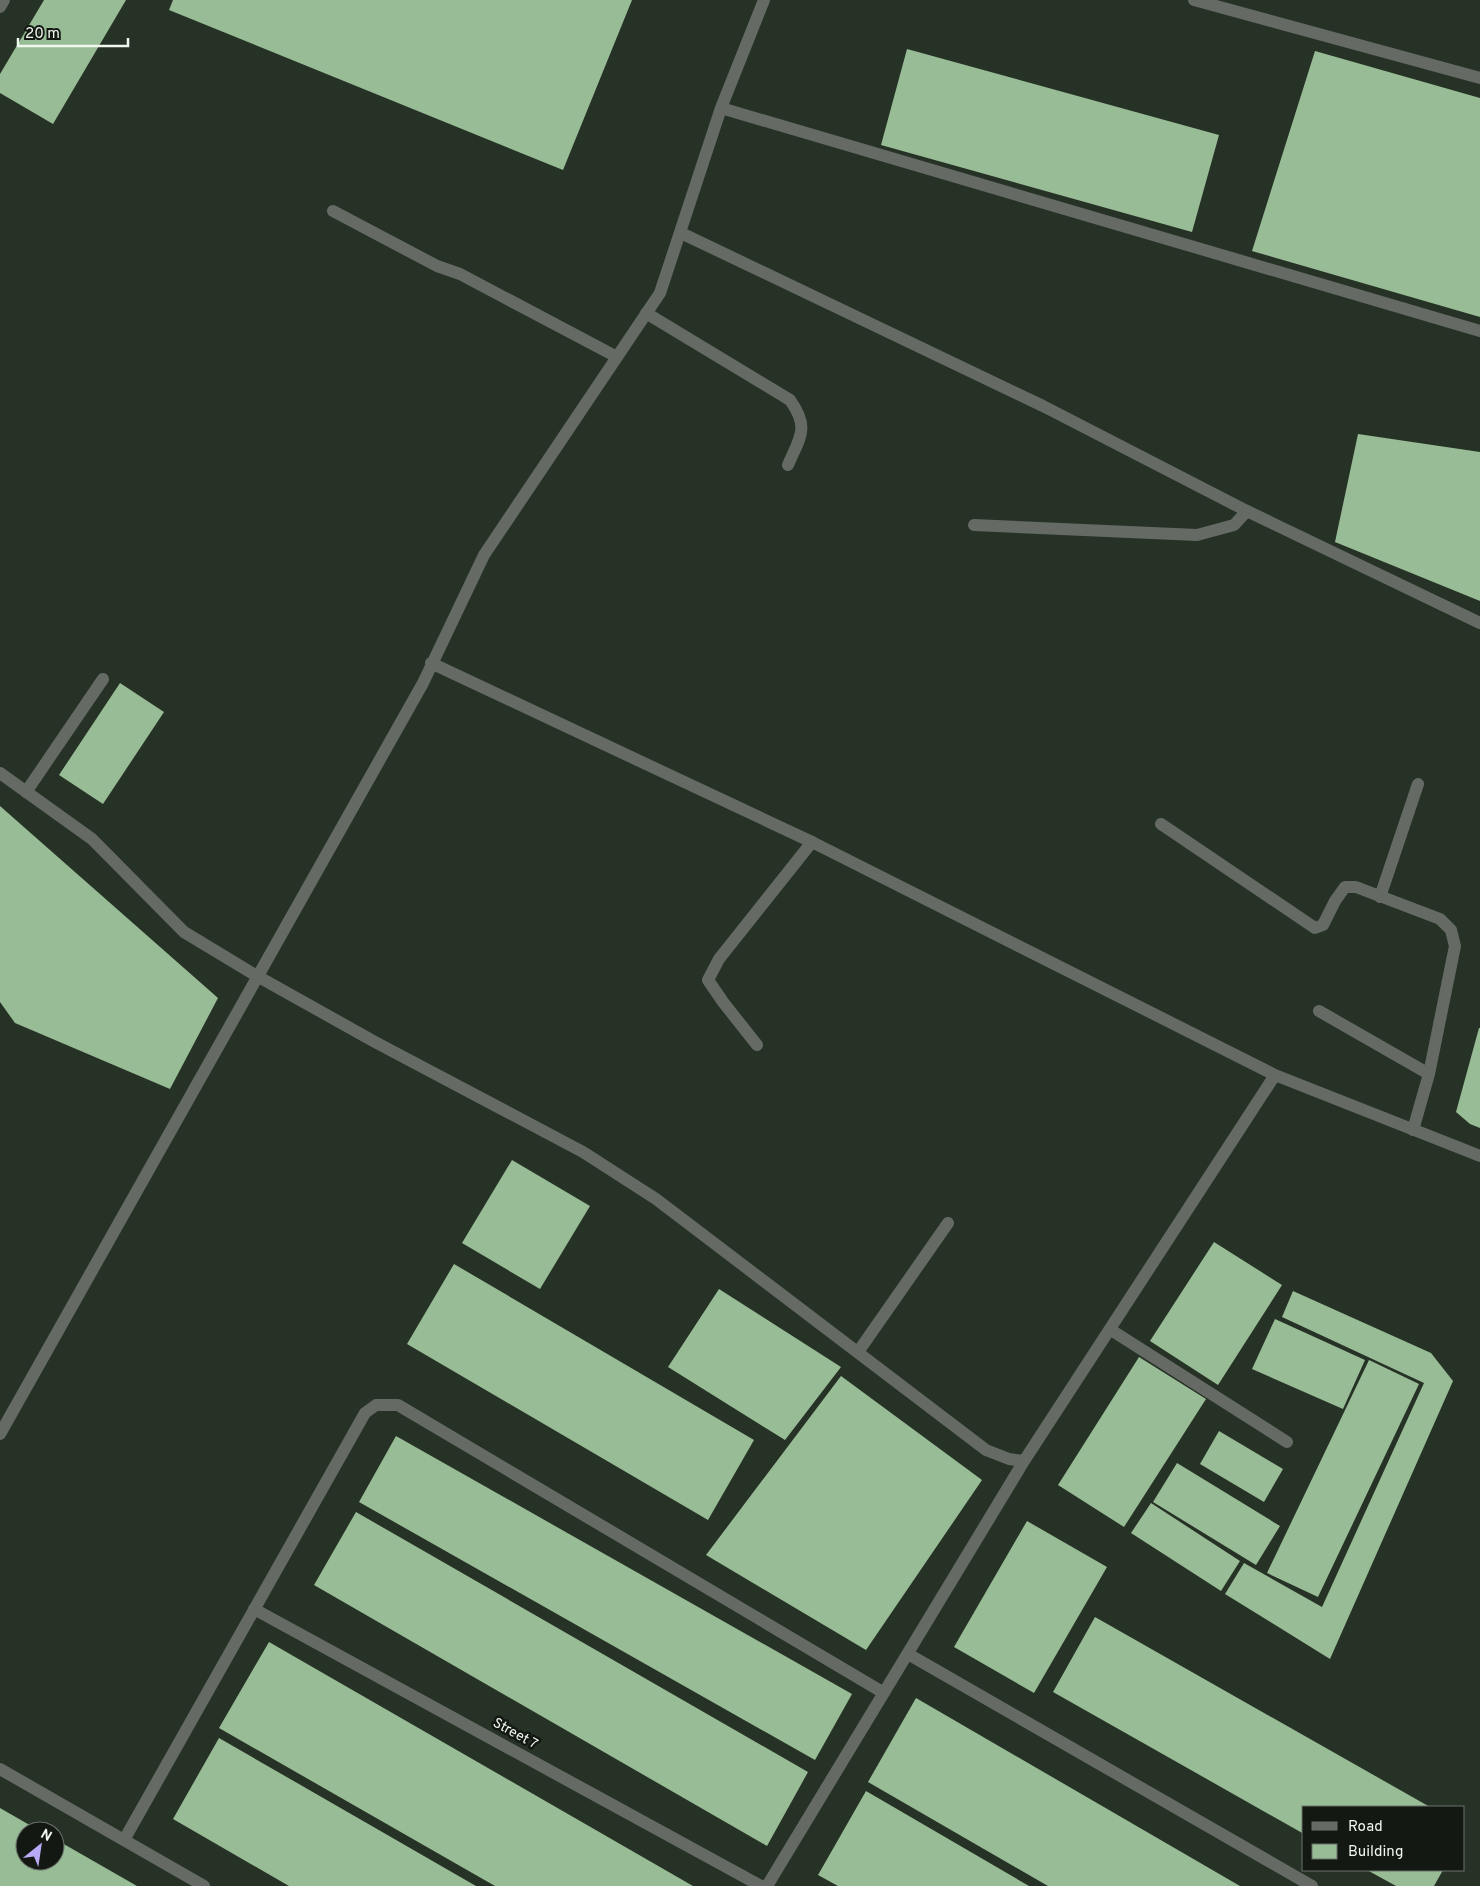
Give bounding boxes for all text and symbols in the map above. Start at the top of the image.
scale bar [18,15,128,47]
text: 20 m [25,25,60,44]
street label: Street 7 [490,1715,540,1753]
legend [1302,1806,1465,1871]
text: Road [1348,1818,1383,1837]
north arrow [15,1821,65,1871]
text: N [37,1826,54,1846]
text: Building [1348,1843,1403,1862]

